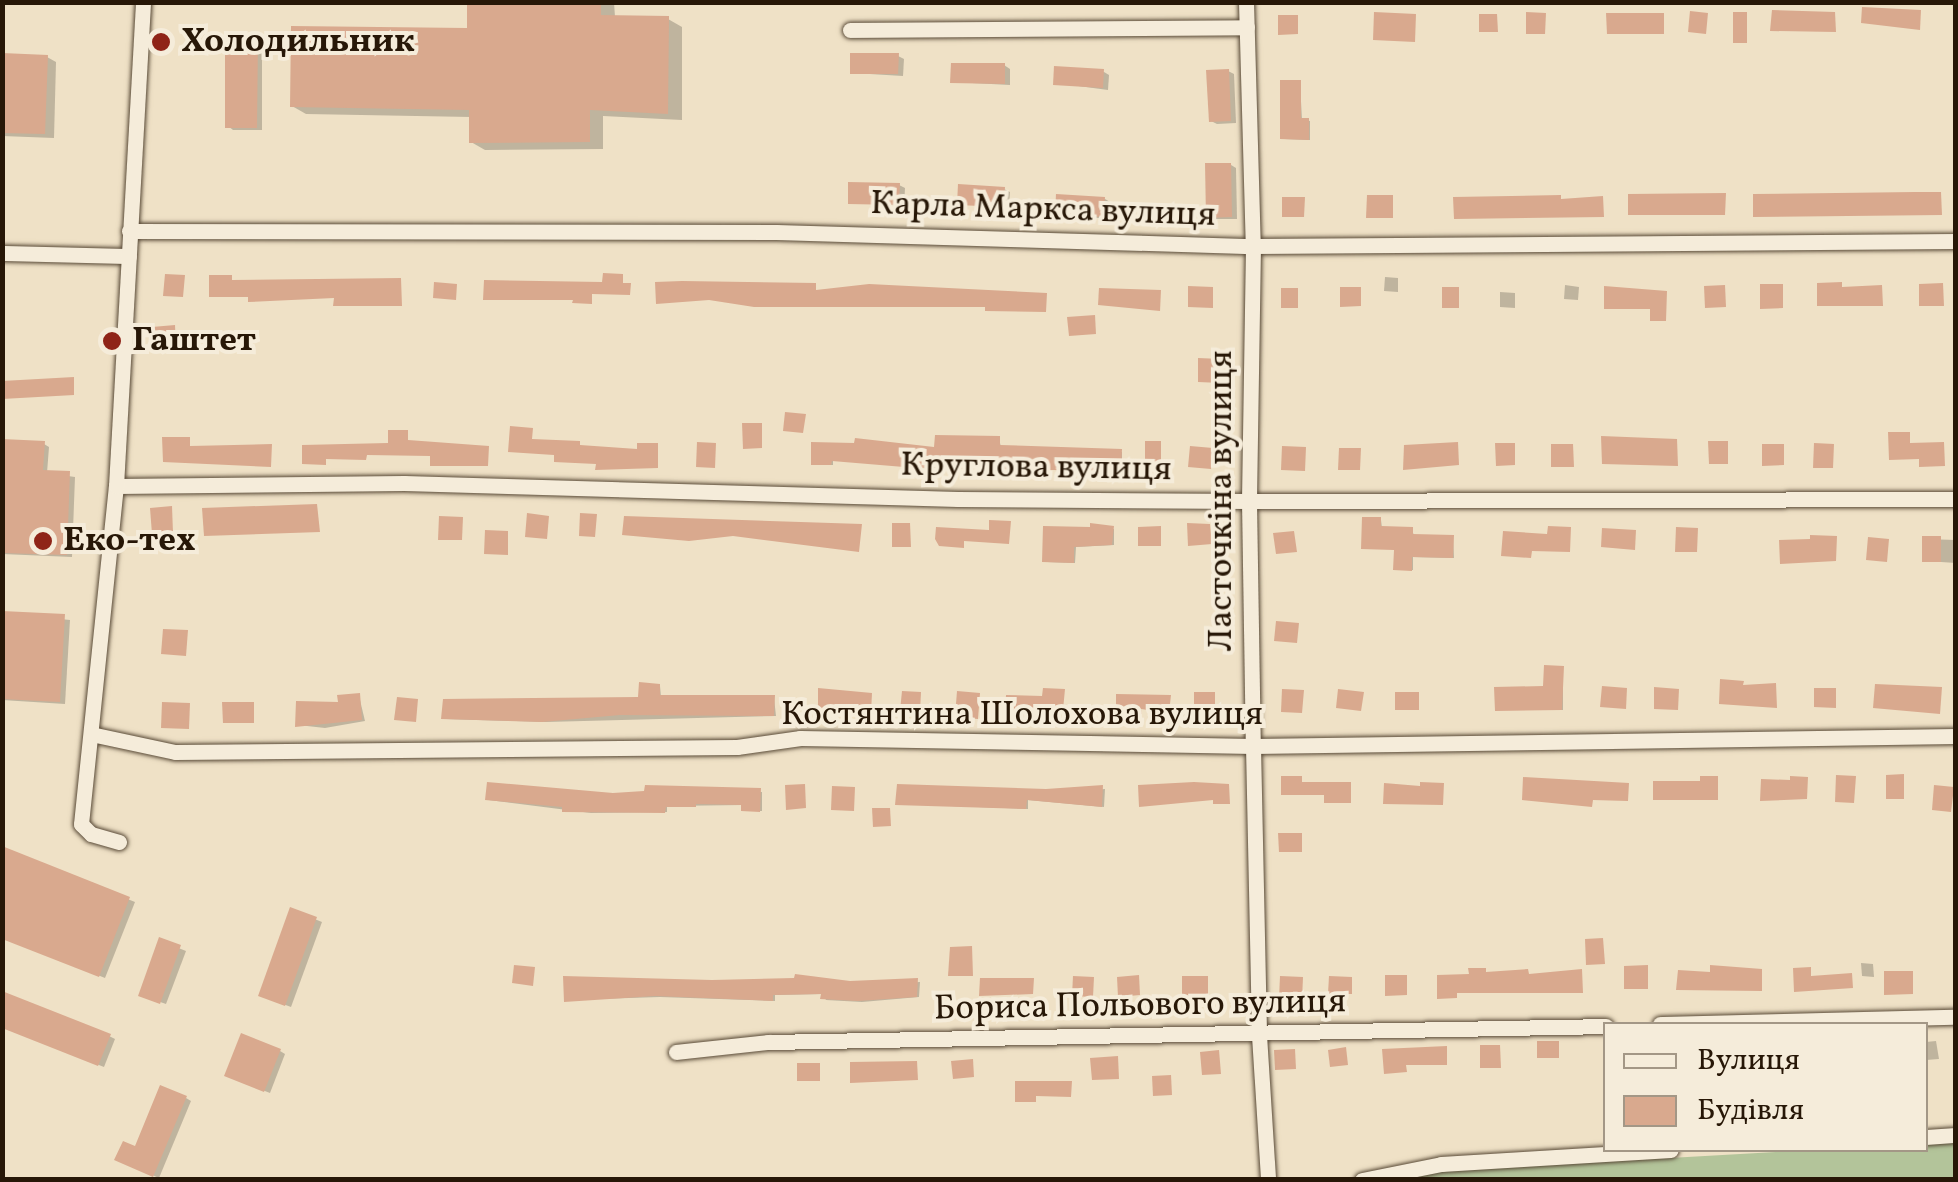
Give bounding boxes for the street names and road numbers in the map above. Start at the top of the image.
street label: Карла Маркса вулиця [870,183,1216,237]
street label: Ласточкіна вулиця [1201,350,1243,652]
street label: Круглова вулиця [900,445,1172,491]
street label: Костянтина Шолохова вулиця [781,694,1263,736]
street label: Бориса Польового вулиця [933,981,1347,1031]

